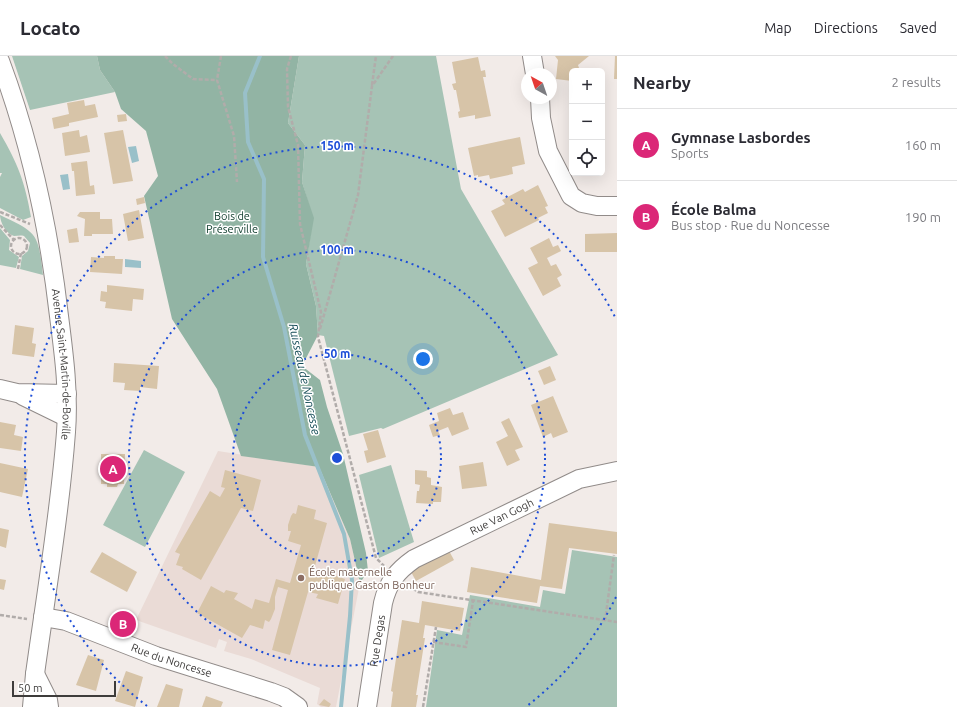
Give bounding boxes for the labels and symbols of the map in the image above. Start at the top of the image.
north arrow [521,68,557,104]
text: 150 m [320,139,354,152]
park label: Bois de Préserville [206,210,258,235]
text: 100 m [320,243,354,256]
street label: Avenue Saint-Martin-de-Boville [50,288,73,441]
water label: Ruisseau de Noncesse [287,322,323,436]
text: 50 m [324,347,350,360]
your location [413,349,433,369]
centre of rings [330,451,344,465]
pin: A [100,454,126,484]
street label: Rue Van Gogh [468,496,536,537]
place label: École maternelle publique Gaston Bonheur [309,565,436,591]
marker: École maternelle publique Gaston Bonheur [296,573,306,583]
pin: B [110,609,136,639]
street label: Rue Degas [367,614,387,668]
street label: Rue du Noncesse [129,641,213,679]
scale bar [12,679,116,698]

